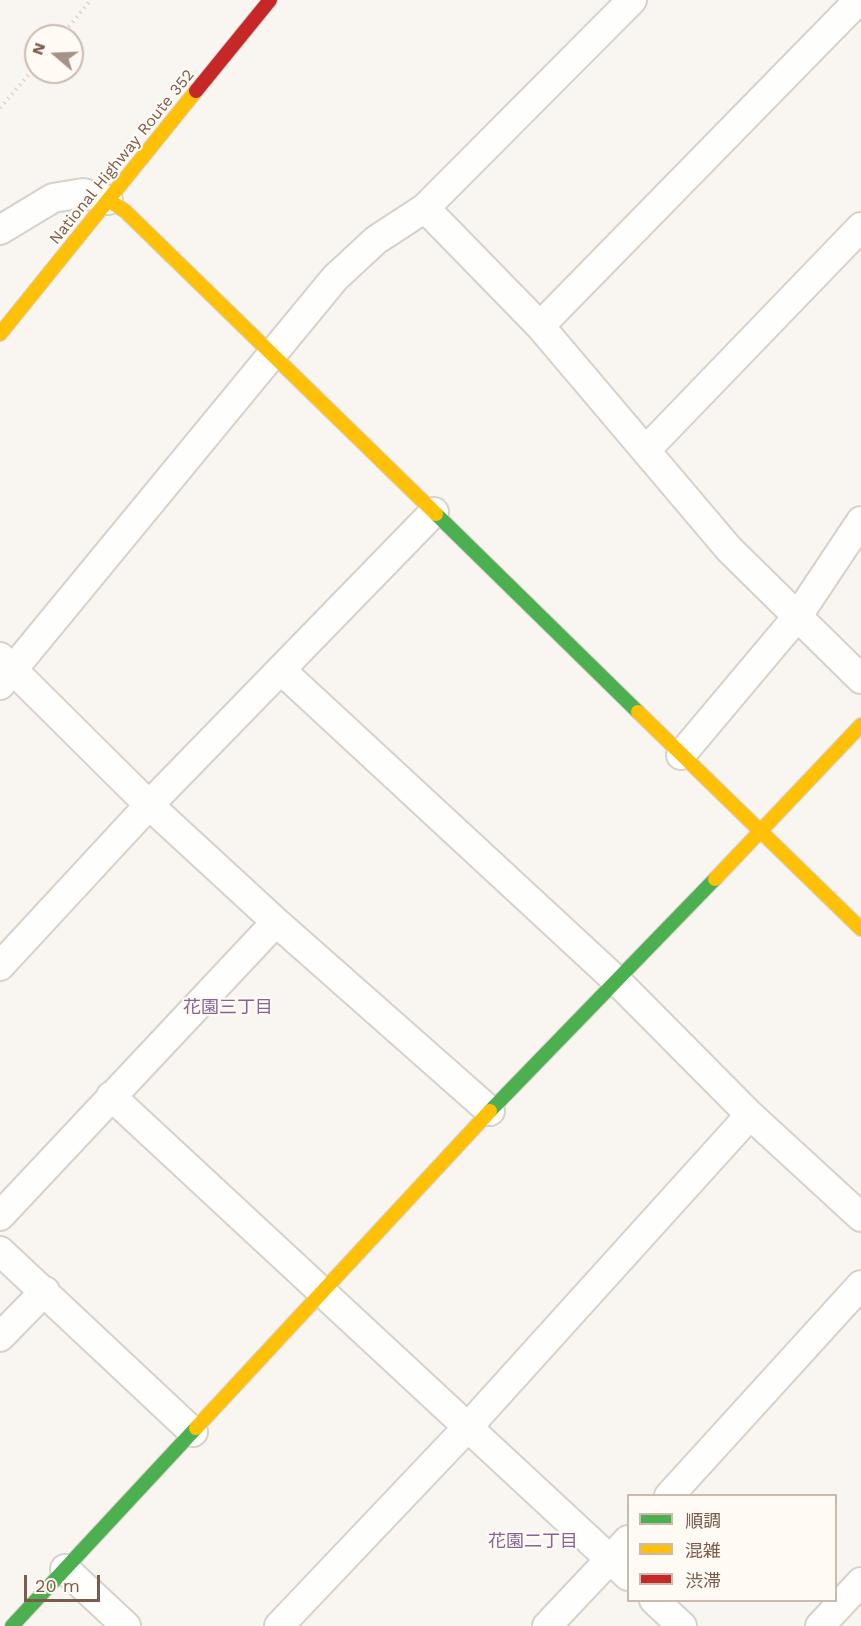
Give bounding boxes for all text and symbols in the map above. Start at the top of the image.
north arrow [24,24,84,84]
text: N [27,40,49,57]
street label: National Highway Route 352 [46,66,198,248]
district label: 花園三丁目 [183,997,273,1019]
legend [627,1494,837,1602]
text: 順調 [685,1510,721,1531]
district label: 花園二丁目 [488,1531,578,1553]
text: 混雑 [685,1540,721,1561]
scale bar [27,1563,104,1601]
text: 渋滞 [685,1570,721,1591]
text: 20 m [35,1575,80,1596]

